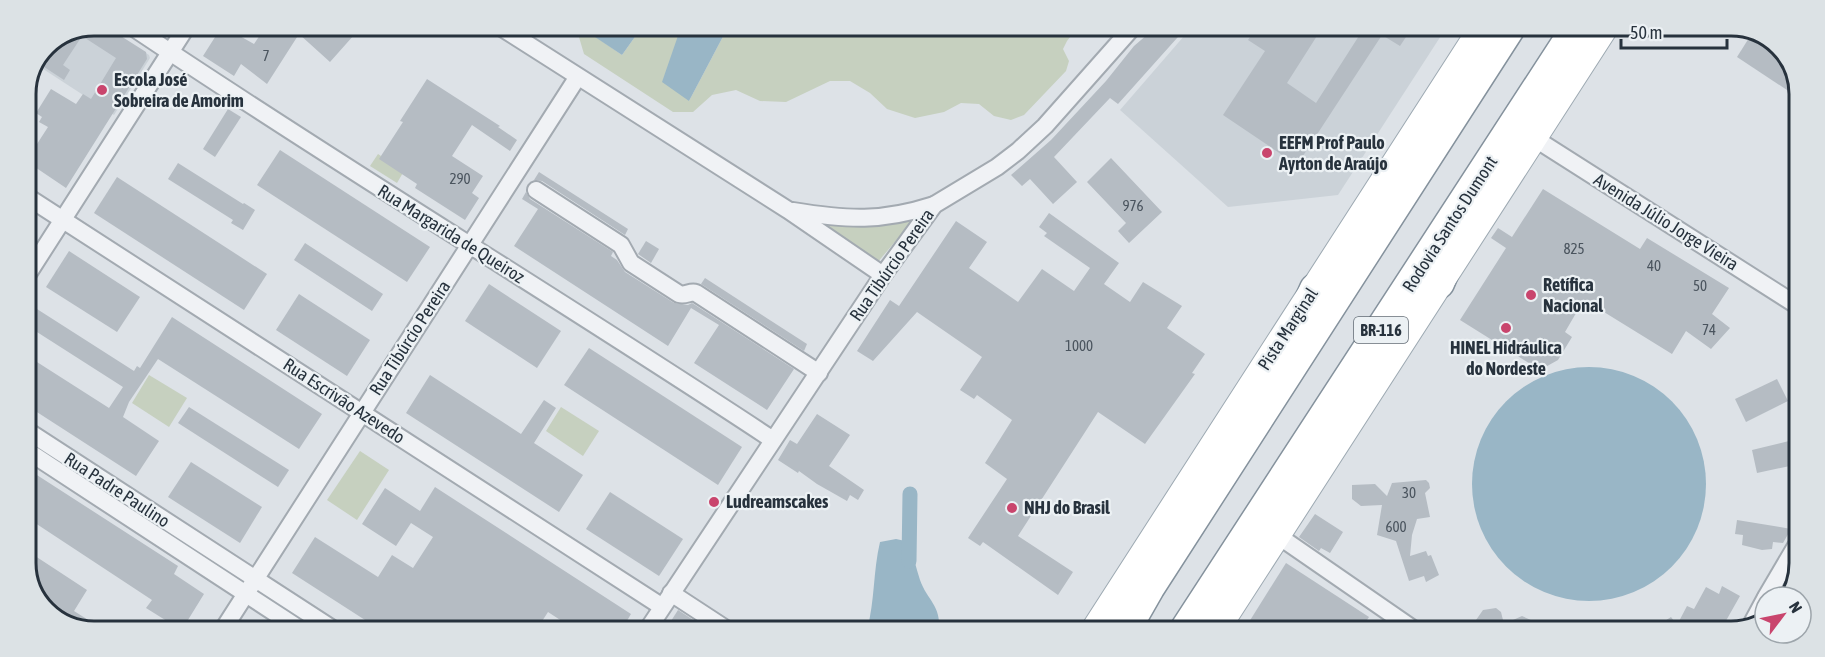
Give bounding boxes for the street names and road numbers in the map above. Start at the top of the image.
street label: Rodovia Santos Dumont [1398,152,1501,296]
street label: Avenida Júlio Jorge Vieira [1590,169,1742,275]
street label: Rua Margarida de Queiroz [374,180,529,288]
street label: Rua Tibúrcio Pereira [845,205,938,325]
street label: Rua Tibúrcio Pereira [365,277,454,399]
street label: Pista Marginal [1253,283,1322,374]
road number: BR-116 [1354,317,1408,343]
street label: Rua Escrivão Azevedo [280,353,409,448]
street label: Rua Padre Paulino [61,448,174,531]

